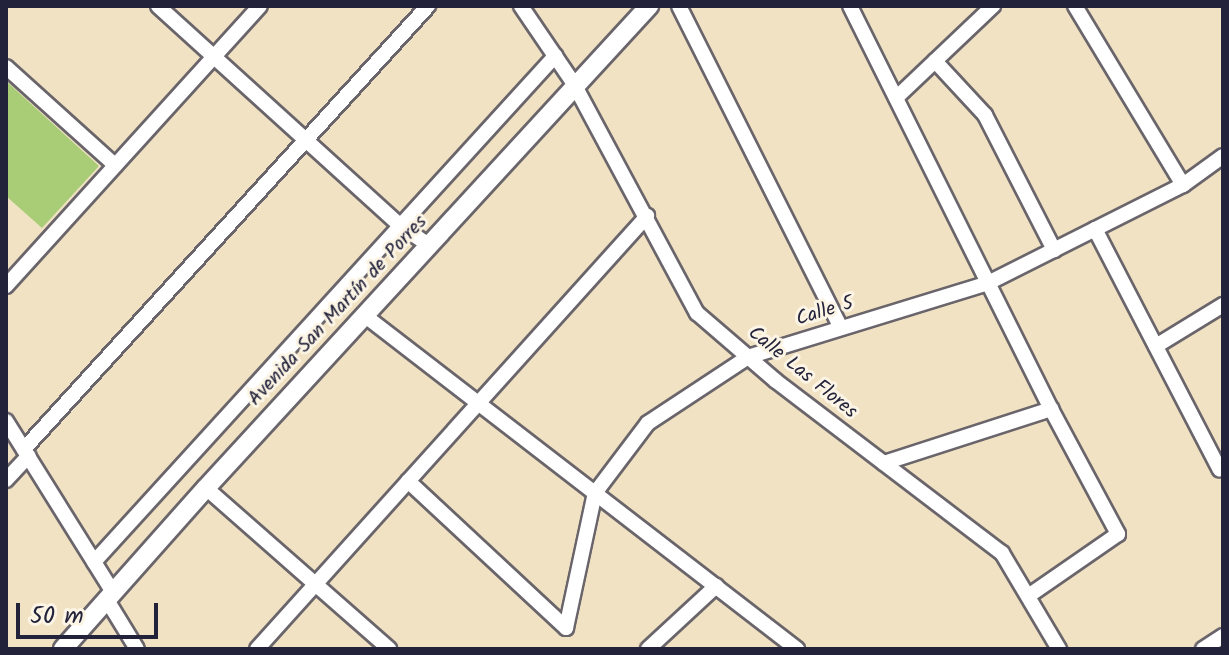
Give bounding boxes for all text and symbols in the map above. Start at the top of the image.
street label: Avenida San Martín de Porres [243,211,433,411]
street label: Calle 5 [793,292,857,332]
street label: Calle Las Flores [743,322,861,424]
scale bar [20,587,162,637]
text: 50 m [30,597,84,636]

